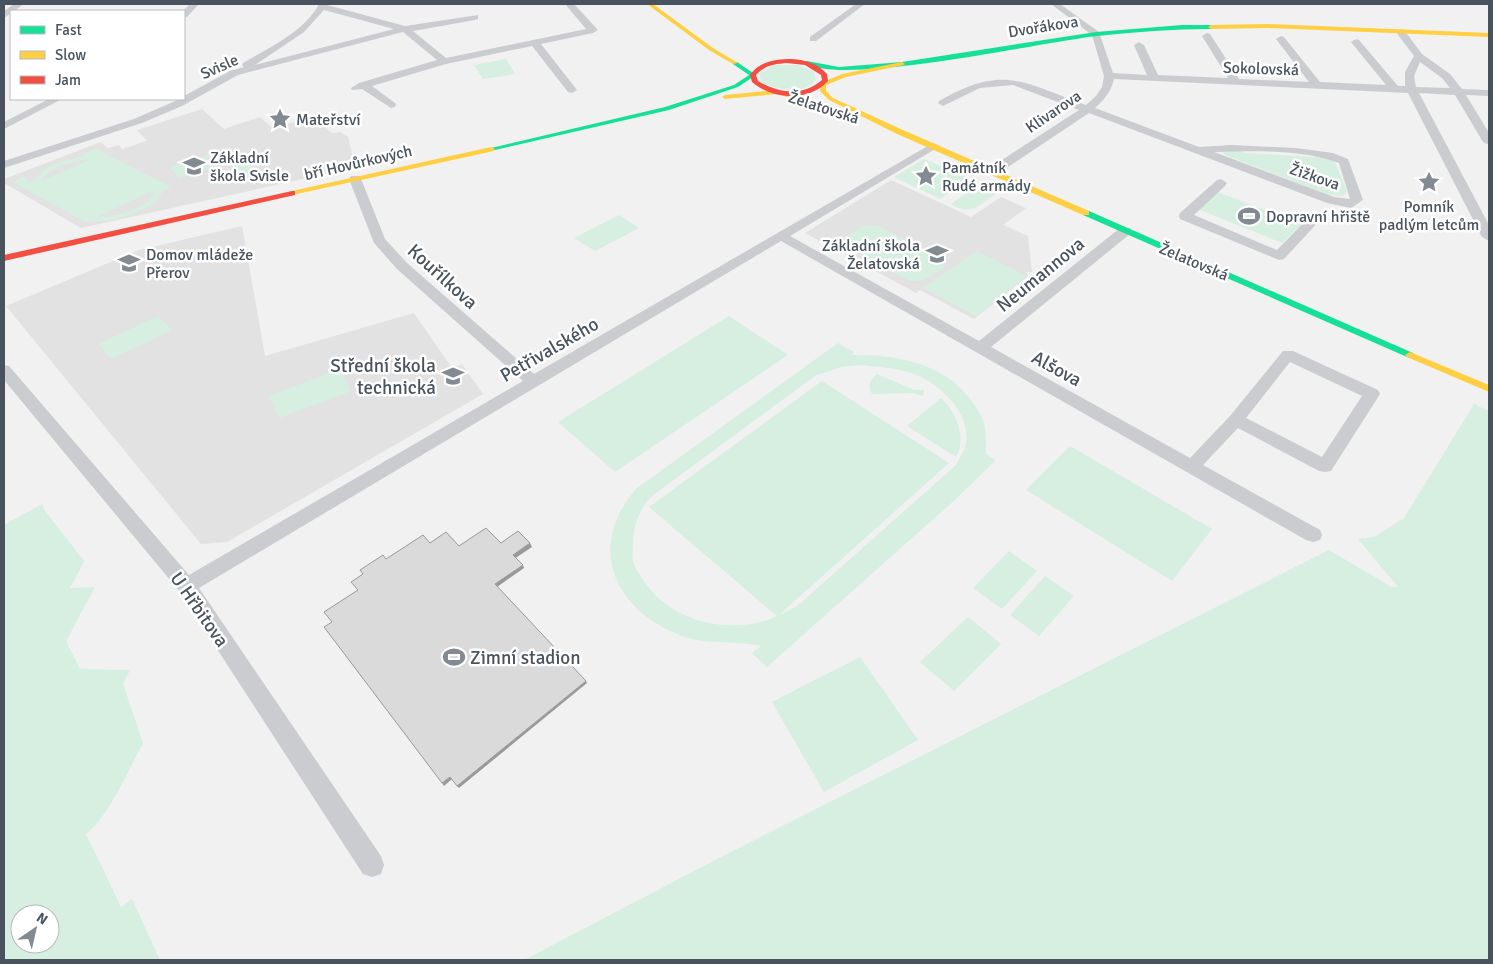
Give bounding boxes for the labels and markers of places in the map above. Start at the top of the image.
place icon: Mateřství [267,106,293,132]
place label: Mateřství [296,110,361,130]
place label: Základní škola Svisle [210,148,289,186]
school or university icon: Základní škola Svisle [181,153,207,179]
place label: Památník Rudé armády [942,158,1031,196]
place icon: Památník Rudé armády [913,163,939,189]
place icon: Pomník padlým letcům [1416,169,1442,195]
place label: Pomník padlým letcům [1379,197,1479,235]
sports icon: Dopravní hřiště [1236,203,1262,229]
place label: Dopravní hřiště [1266,207,1370,227]
place label: Základní škola Želatovská [822,236,920,274]
school or university icon: Základní škola Želatovská [924,241,950,267]
place label: Domov mládeže Přerov [146,245,253,283]
school or university icon: Domov mládeže Přerov [116,250,142,276]
place label: Střední škola technická [330,354,436,400]
school or university icon: Střední škola technická [440,363,466,389]
sports icon: Zimní stadion [441,644,467,670]
place label: Zimní stadion [470,646,581,670]

